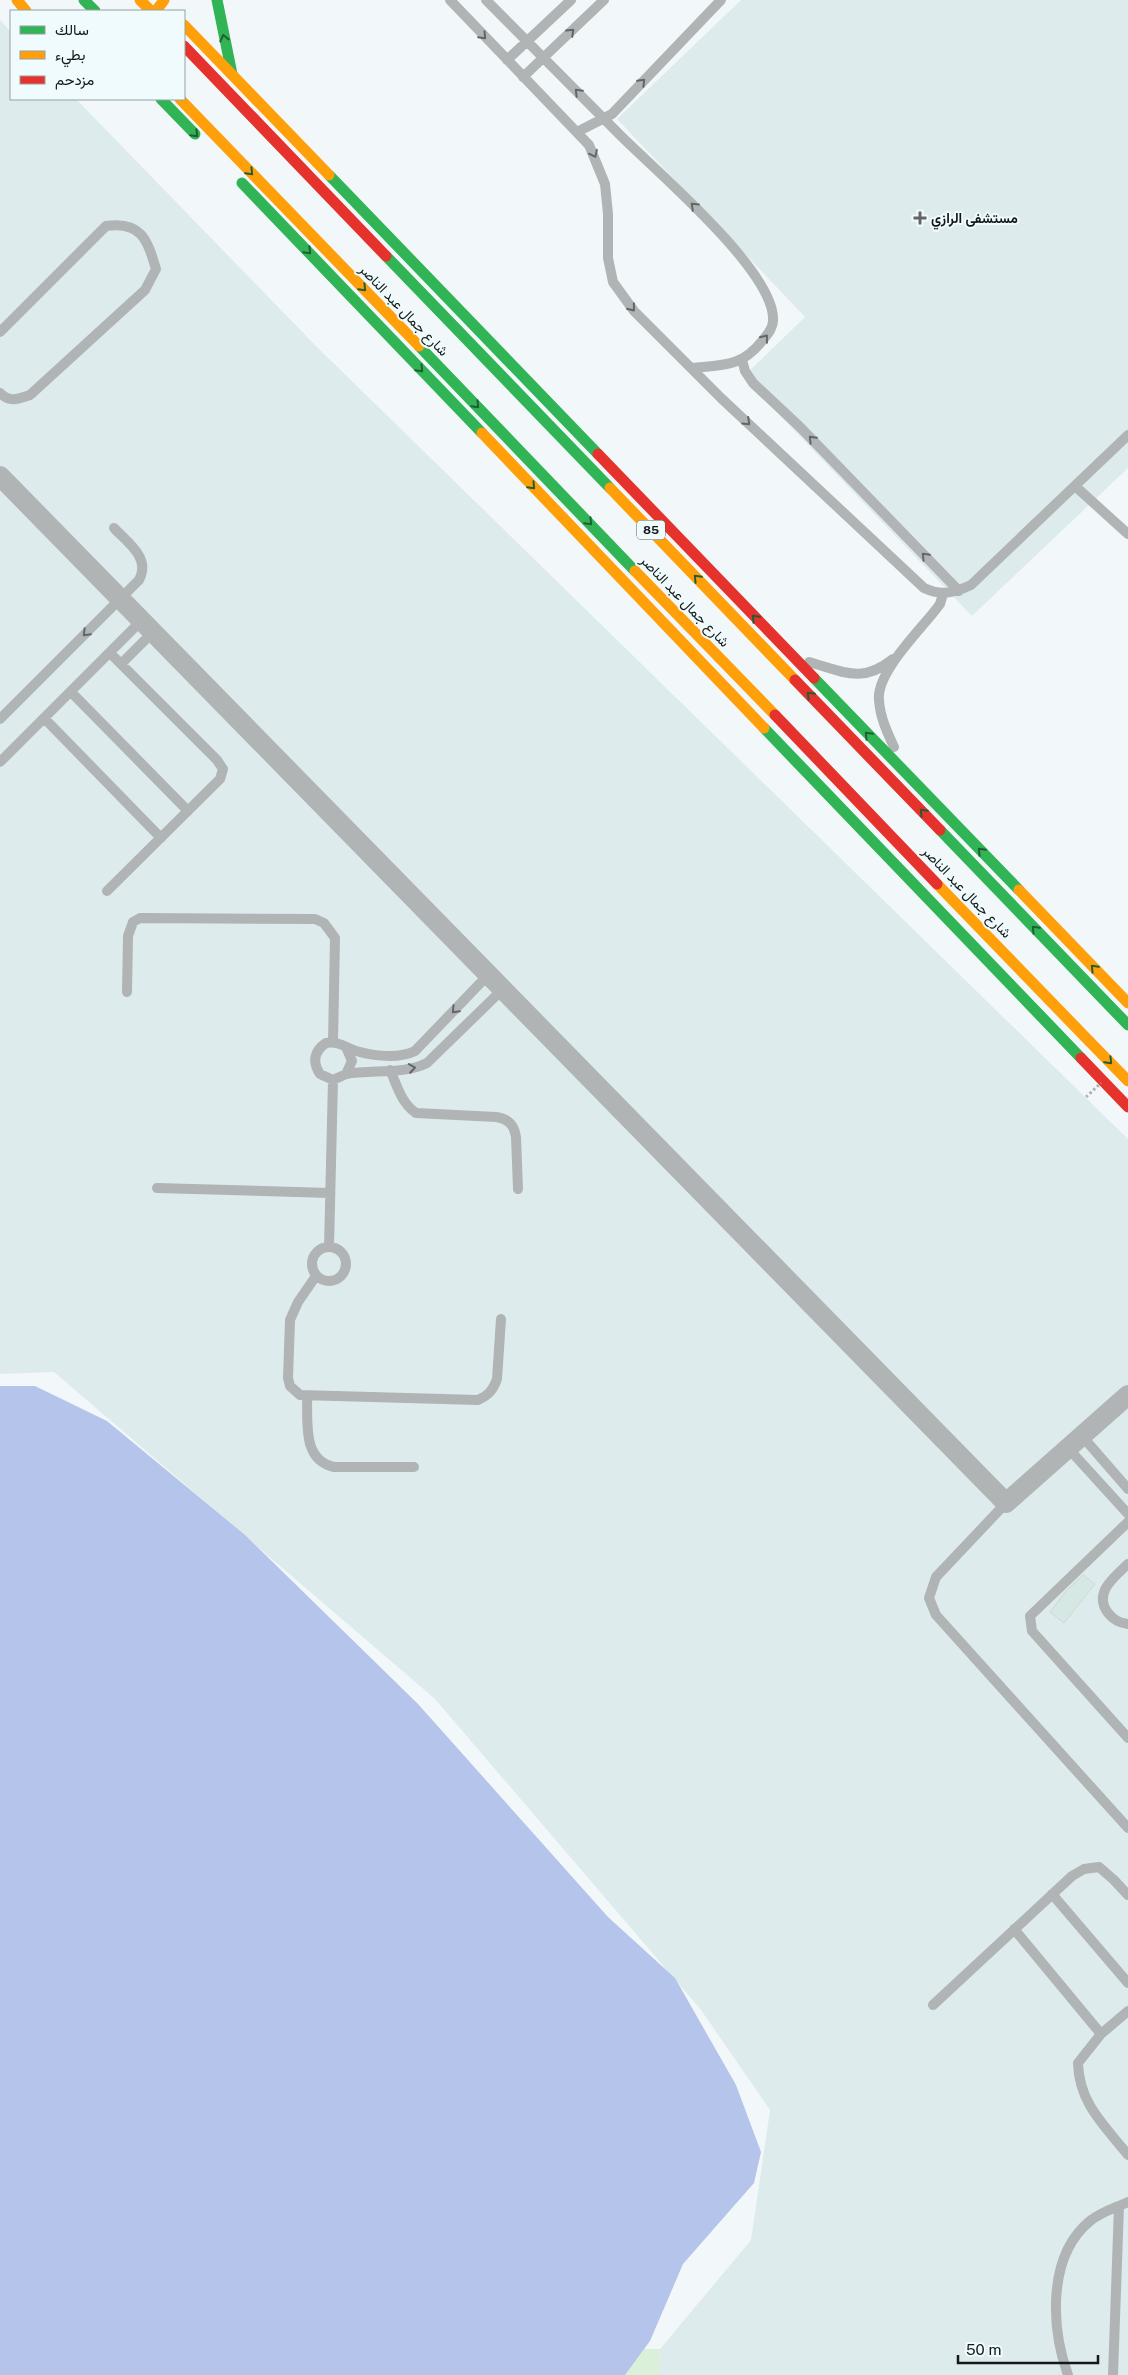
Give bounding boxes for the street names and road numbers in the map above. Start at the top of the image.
street label: شارع جمال عبد الناصر [353,260,452,361]
road number: 85 [637,520,665,540]
street label: شارع جمال عبد الناصر [634,551,733,652]
street label: شارع جمال عبد الناصر [916,842,1015,943]

